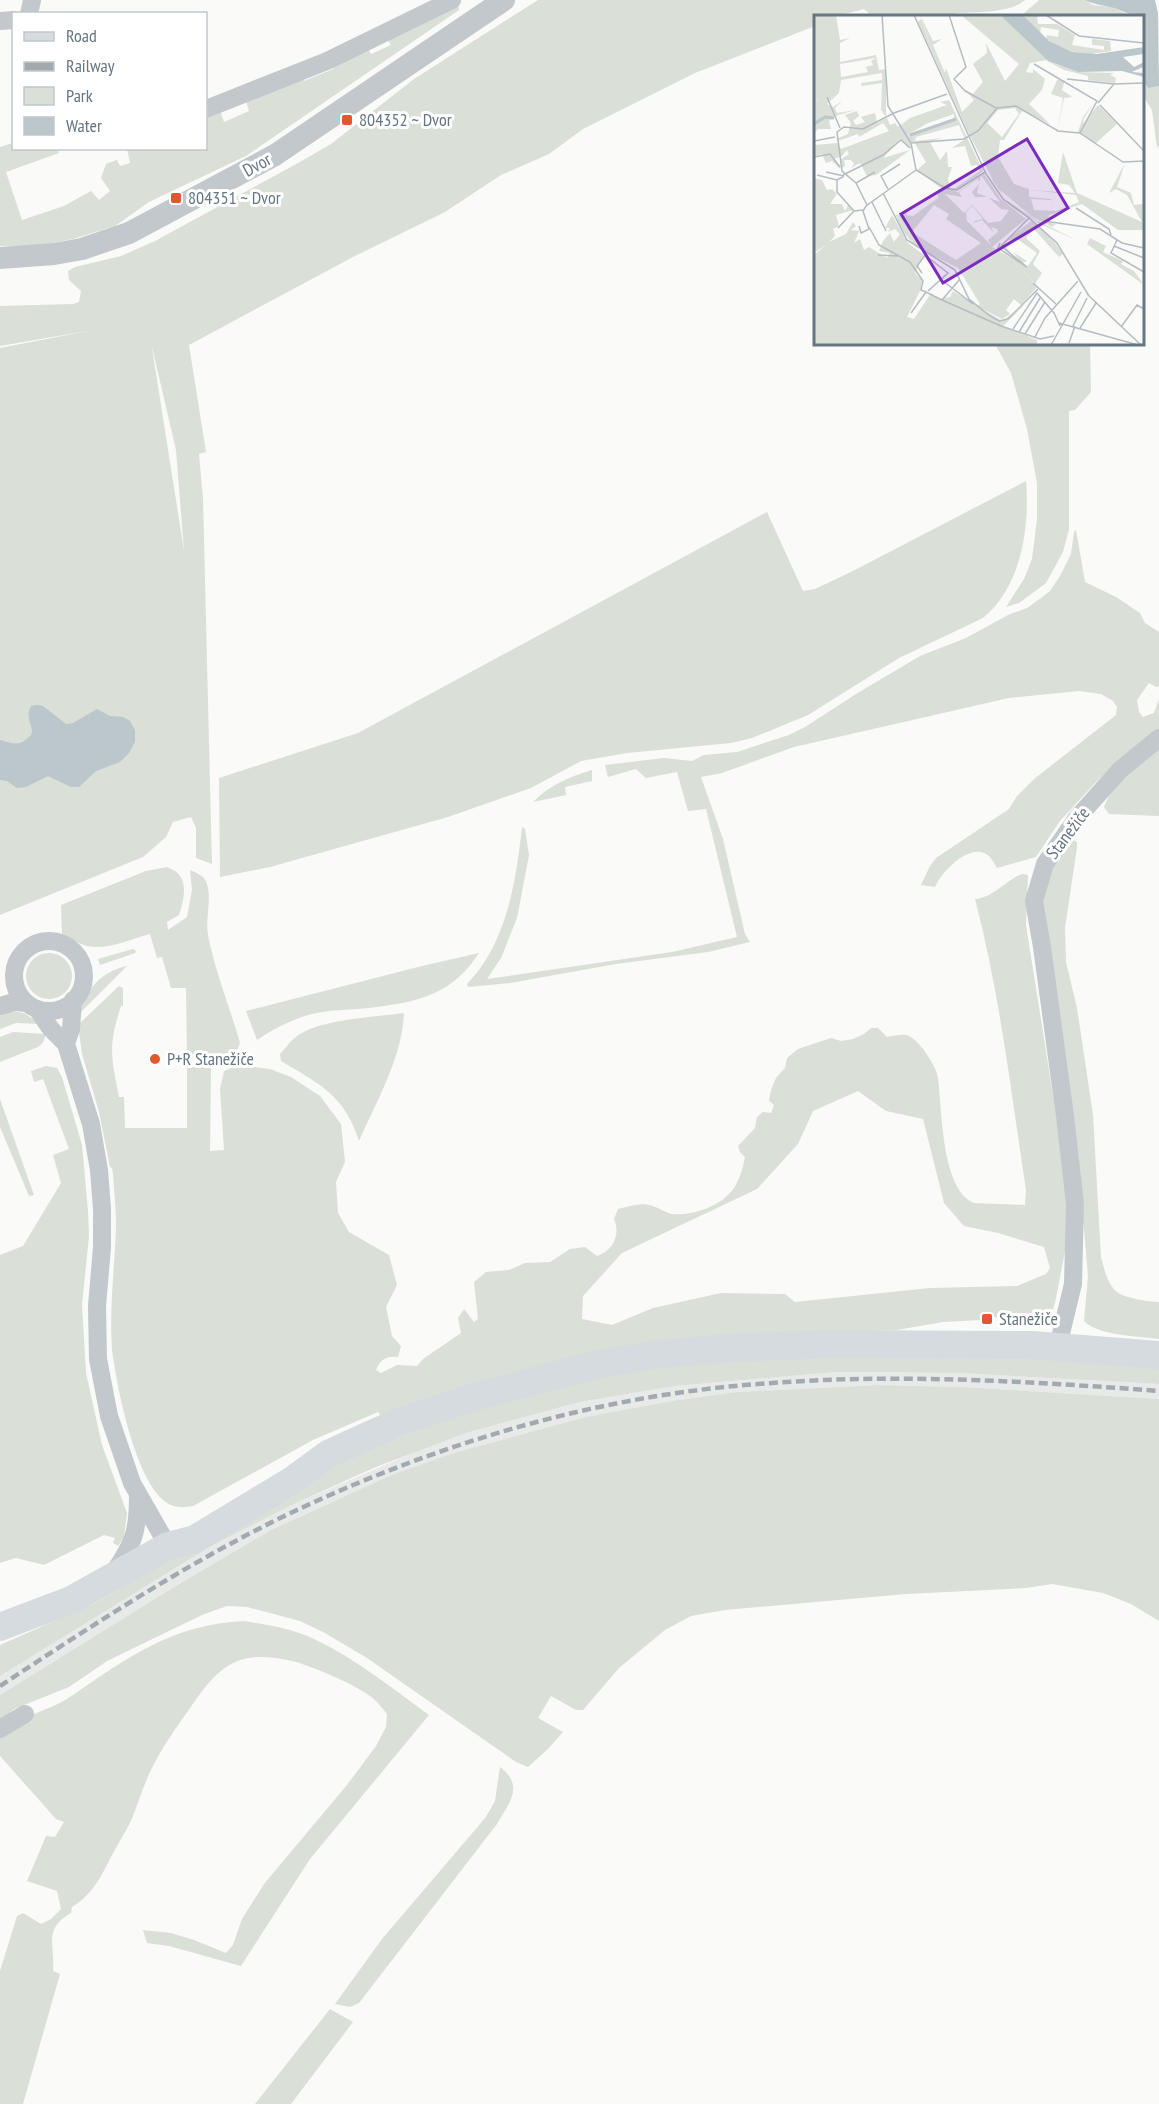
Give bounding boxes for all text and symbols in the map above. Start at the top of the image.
legend [12,12,207,150]
inset map [814,15,1144,345]
text: Road [66,24,97,47]
text: Railway [66,54,115,77]
text: Park [66,84,93,107]
place label: 804352 ~ Dvor [359,108,452,131]
marker: 804352 ~ Dvor [340,113,354,127]
text: Water [66,114,102,137]
street label: Dvor [239,147,275,182]
place label: 804351 ~ Dvor [188,186,281,209]
marker: 804351 ~ Dvor [169,191,183,205]
street label: Stanežiče [1041,802,1095,863]
place label: P+R Stanežiče [167,1047,254,1070]
marker: P+R Stanežiče [148,1052,162,1066]
place label: Stanežiče [999,1307,1058,1330]
marker: Stanežiče [980,1312,994,1326]

